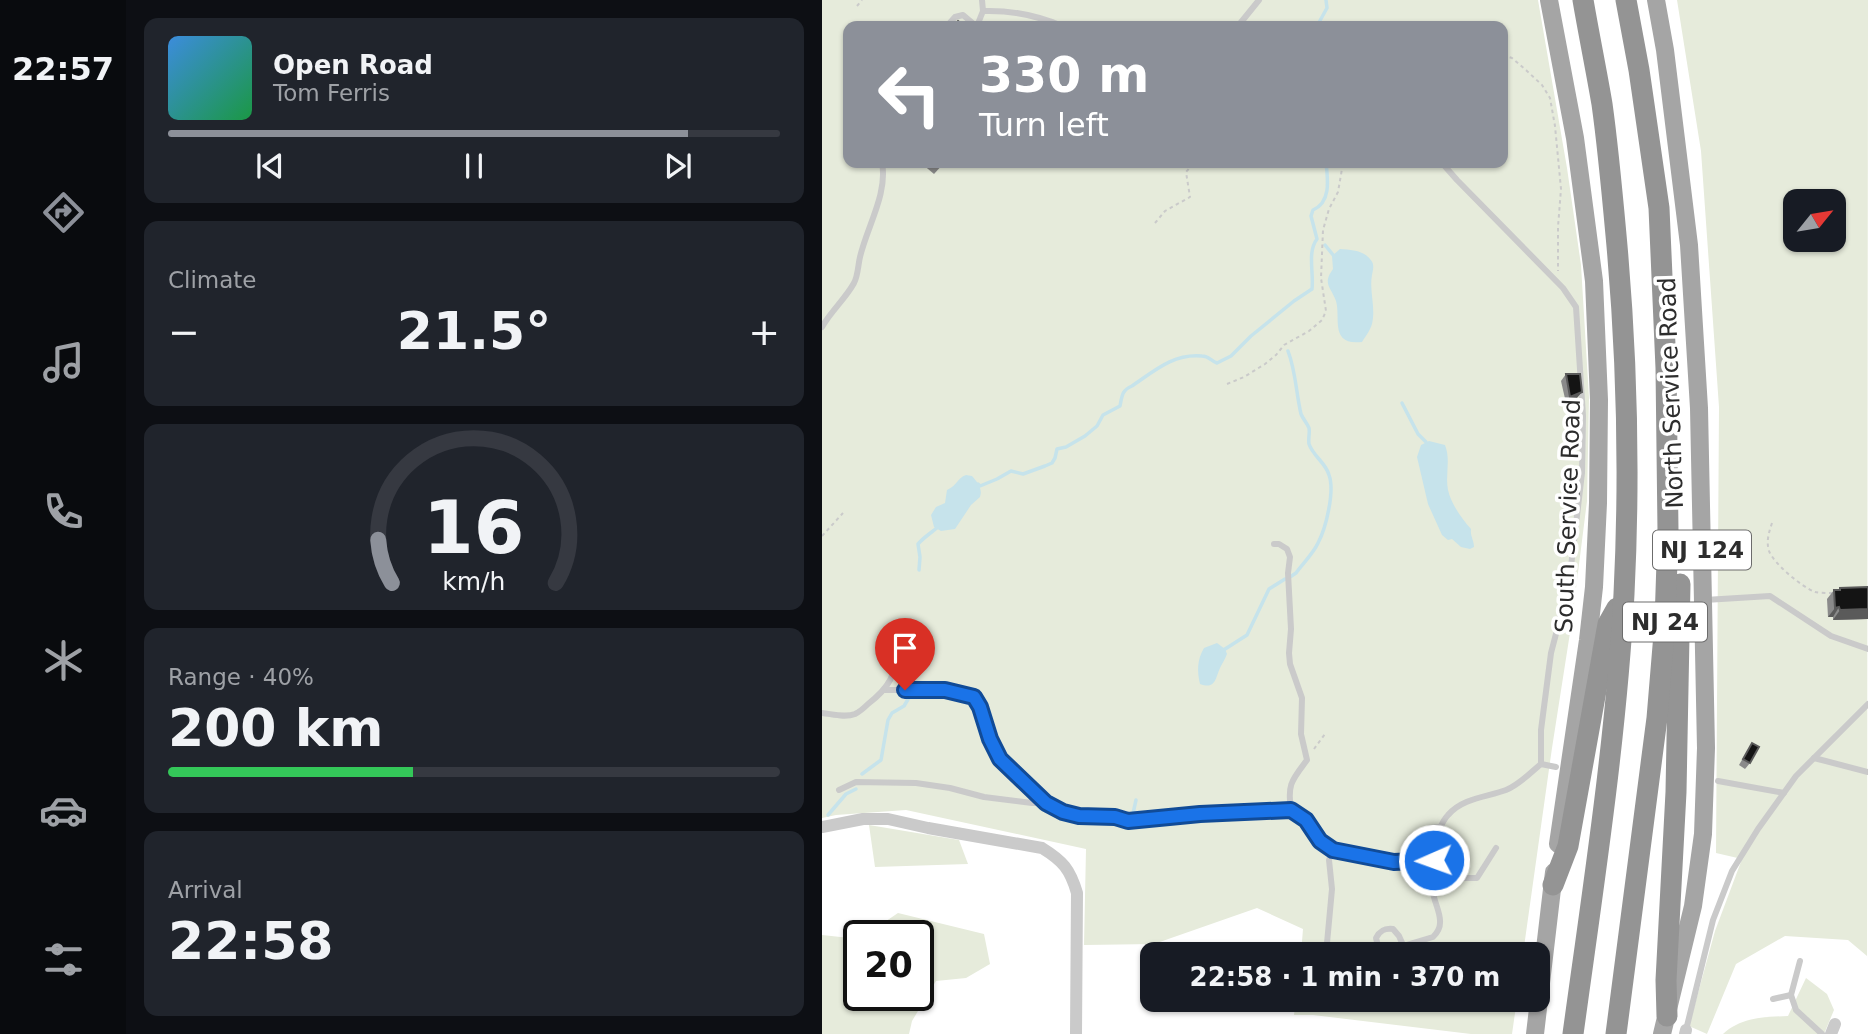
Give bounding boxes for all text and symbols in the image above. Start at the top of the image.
text: 330 m [979,47,1149,104]
icon: left [864,49,955,140]
text: 22:57 [12,50,114,88]
text: Open Road [273,50,433,80]
text: Tom Ferris [273,80,390,106]
text: Turn left [979,106,1109,144]
icon: previous [251,147,289,185]
icon: pause [455,147,493,185]
icon: next [659,147,697,185]
icon: directions [39,188,88,237]
north arrow [1783,189,1846,252]
map controls [1783,189,1846,252]
text: Climate [168,267,257,293]
street label: North Service Road [1653,277,1689,509]
text: 21.5° [397,301,551,361]
text: − [168,310,200,354]
text: + [748,310,780,354]
icon: music [39,338,88,387]
street label: South Service Road [1550,399,1586,633]
text: 16 [423,485,525,570]
icon: phone [39,487,88,536]
road number: NJ 124 [1653,530,1751,570]
text: km/h [442,567,506,596]
road number: NJ 24 [1623,602,1707,642]
pin [875,618,935,690]
icon: arrive [886,629,924,667]
icon: climate [39,636,88,685]
text: Range · 40% [168,664,314,690]
text: 200 km [168,698,383,758]
icon: car [39,786,88,835]
position arrow [1397,823,1471,897]
text: Arrival [168,877,243,903]
text: 22:58 [168,911,334,971]
speed limit sign: 20 [843,920,934,1011]
icon: filters [39,935,88,984]
text: 22:58 · 1 min · 370 m [1190,962,1500,992]

